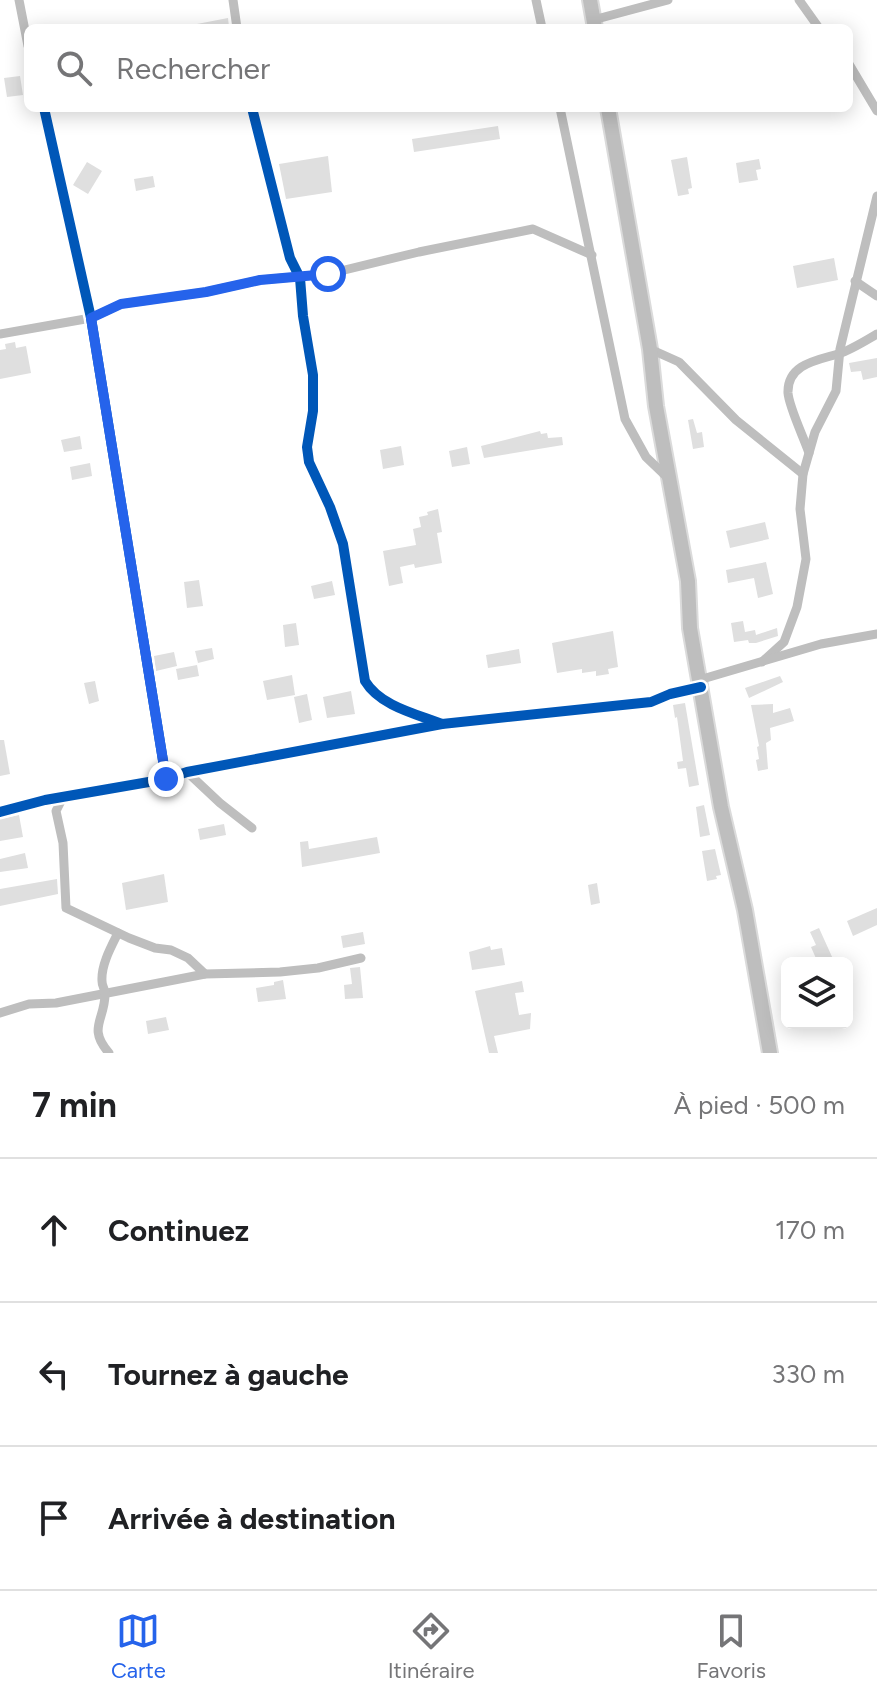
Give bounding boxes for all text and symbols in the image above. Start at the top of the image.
search box [24,24,853,112]
icon: search [52,46,96,90]
text: Rechercher [116,50,270,87]
route start [310,256,346,292]
route end [148,761,184,797]
map controls [781,957,853,1029]
button: layers [781,957,853,1029]
text: 7 min [32,1085,117,1126]
text: À pied · 500 m [674,1089,845,1121]
icon: ahead [32,1208,76,1252]
text: Continuez [108,1212,249,1249]
text: 170 m [775,1214,845,1246]
icon: left [32,1352,76,1396]
text: Tournez à gauche [108,1356,349,1393]
text: 330 m [771,1358,845,1390]
icon: arrive [32,1496,76,1540]
text: Arrivée à destination [108,1500,395,1537]
tab: Carte [111,1609,166,1684]
tab: Itinéraire [388,1609,475,1684]
tab: Favoris [696,1609,766,1684]

